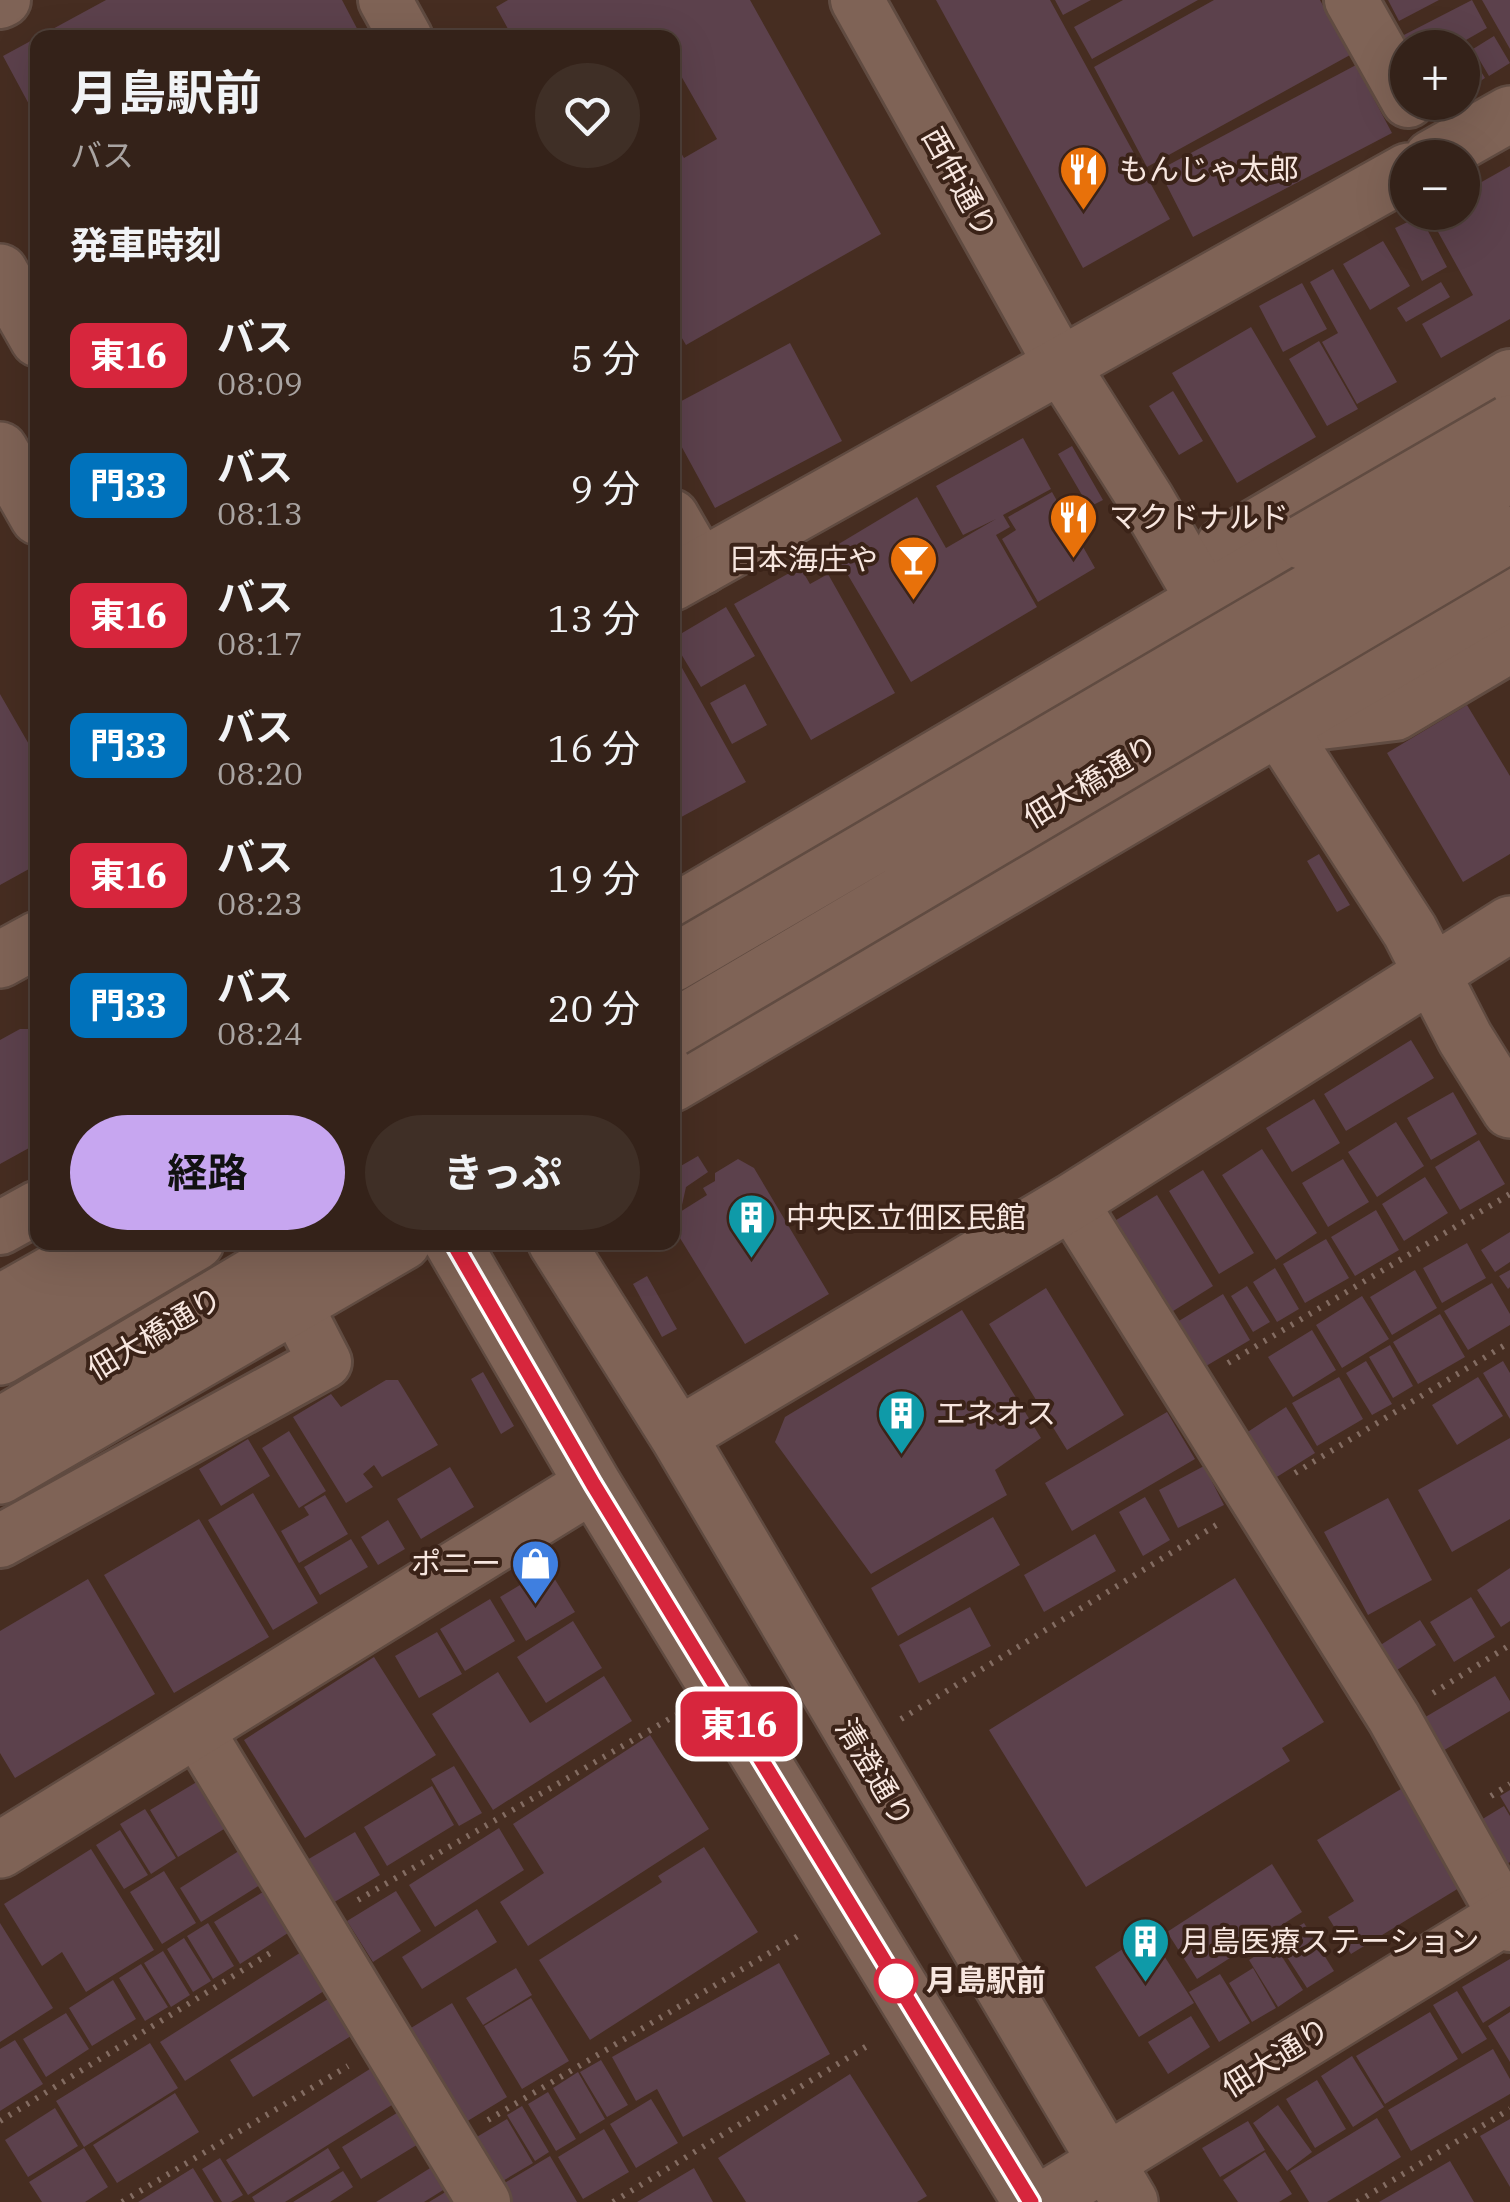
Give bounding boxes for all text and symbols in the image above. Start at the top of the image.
map controls [1390,30,1480,230]
button: + [1390,30,1480,120]
text: 月島駅前 [70,61,262,123]
button: heart [535,63,640,168]
street label: 西仲通り [914,120,1006,244]
text: バス [70,134,134,176]
button: − [1390,140,1480,230]
restaurant icon: もんじゃ太郎 [1058,144,1110,212]
place label: もんじゃ太郎 [1119,149,1299,188]
text: 発車時刻 [70,220,222,269]
text: バス [217,312,293,361]
text: 東16 [90,332,167,378]
text: 5 分 [570,333,640,382]
text: 08:09 [217,362,303,404]
text: バス [217,442,293,491]
text: 門33 [90,462,167,508]
text: 9 分 [570,463,640,512]
text: 08:13 [217,492,303,534]
restaurant icon: マクドナルド [1048,492,1100,560]
place label: マクドナルド [1109,497,1289,536]
bar icon: 日本海庄や [887,534,939,602]
place label: 日本海庄や [728,539,878,578]
text: バス [217,572,293,621]
text: 東16 [90,592,167,638]
text: 13 分 [548,593,640,642]
text: 08:17 [217,622,303,664]
text: バス [217,702,293,751]
text: 門33 [90,722,167,768]
text: 16 分 [548,723,640,772]
street label: 佃大橋通り [1016,725,1165,836]
text: 08:20 [217,752,303,794]
text: バス [217,832,293,881]
text: 東16 [90,852,167,898]
text: 19 分 [548,853,640,902]
text: 08:23 [217,882,303,924]
text: バス [217,962,293,1011]
text: 門33 [90,982,167,1028]
text: 20 分 [548,983,640,1032]
text: 08:24 [217,1012,303,1054]
button: 経路 [70,1115,345,1230]
button: きっぷ [365,1115,640,1230]
building icon: 中央区立佃区民館 [725,1192,777,1260]
place label: 中央区立佃区民館 [786,1197,1026,1236]
street label: 佃大橋通り [80,1277,229,1388]
building icon: エネオス [875,1388,927,1456]
place label: エネオス [936,1393,1056,1432]
shop icon: ポニー [510,1538,562,1606]
place label: ポニー [411,1543,501,1582]
line badge: 東16 [682,1692,796,1756]
text: 東16 [700,1701,778,1747]
street label: 清澄通り [828,1711,923,1834]
building icon: 月島医療ステーション [1119,1916,1171,1984]
place label: 月島医療ステーション [1180,1921,1479,1960]
marker: 月島駅前 [875,1960,917,2002]
place label: 月島駅前 [926,1960,1046,1999]
street label: 佃大通り [1214,2008,1336,2105]

